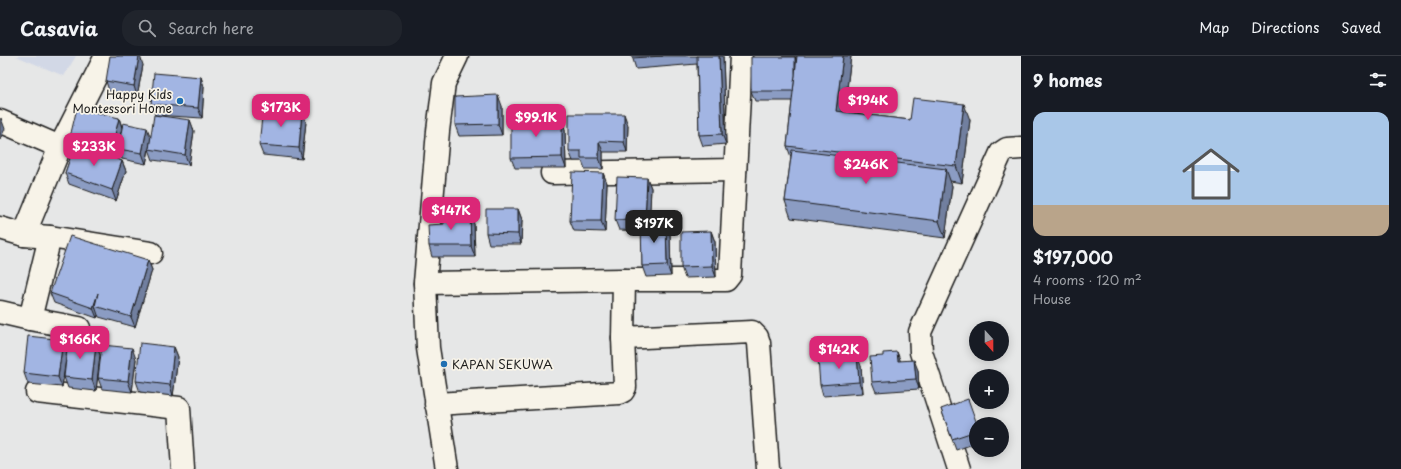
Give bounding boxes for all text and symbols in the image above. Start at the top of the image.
search box [122,10,402,46]
text: Casavia [20,14,98,42]
text: Search here [168,16,254,39]
icon: search [136,17,158,39]
text: Map [1199,17,1229,38]
text: Directions [1251,17,1319,38]
text: Saved [1341,17,1381,38]
text: 9 homes [1033,67,1102,93]
icon: filters [1367,69,1389,91]
place label: Happy Kids Montessori Home [73,85,173,117]
pin: $194K [840,87,896,121]
text: $194K [848,90,888,109]
pin: $173K [253,94,309,128]
marker: Happy Kids Montessori Home [175,96,185,106]
text: $173K [261,97,301,116]
pin: $99.1K [503,104,569,138]
text: $99.1K [515,107,557,126]
pin: $233K [66,133,122,167]
text: $233K [72,136,116,155]
icon: home [1175,138,1247,210]
pin: $246K [838,151,894,185]
text: $246K [844,154,888,173]
pin: $147K [423,197,479,231]
text: $147K [431,200,471,219]
pin: $197K [626,210,682,244]
text: $197K [634,213,674,232]
text: $197,000 [1033,244,1113,270]
text: 4 rooms · 120 m² [1033,270,1142,289]
text: House [1033,289,1071,308]
north arrow [969,321,1009,361]
map controls [969,321,1009,457]
pin: $166K [52,326,108,360]
text: $166K [59,329,101,348]
pin: $142K [811,336,867,370]
text: $142K [818,339,860,358]
place label: KAPAN SEKUWA [452,355,553,373]
marker: KAPAN SEKUWA [439,359,449,369]
button: + [969,369,1009,409]
button: − [969,417,1009,457]

